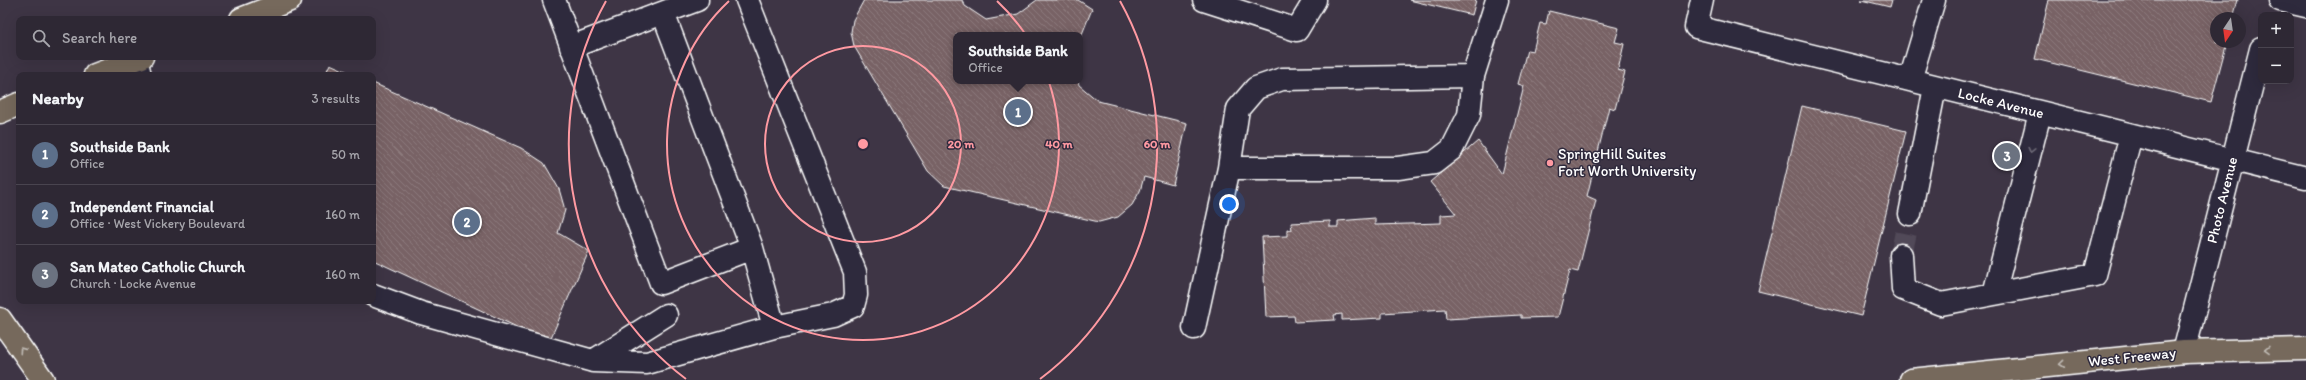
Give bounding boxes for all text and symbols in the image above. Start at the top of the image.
north arrow [2210,12,2246,48]
map controls [2258,12,2294,84]
button: + [2258,12,2294,48]
search box [16,16,376,60]
icon: search [30,27,52,49]
text: Search here [62,29,137,47]
popup [953,32,1083,84]
text: Southside Bank [968,42,1068,60]
button: − [2258,48,2294,84]
text: Office [968,60,1003,75]
street label: Locke Avenue [1956,84,2046,122]
text: Nearby [32,88,84,108]
text: 3 results [311,91,360,106]
pin: 1 [1005,97,1031,127]
centre of rings [856,137,870,151]
text: 20 m [948,137,975,151]
text: 40 m [1045,137,1074,151]
text: 60 m [1144,137,1171,151]
text: Southside Bank [70,138,170,156]
pin: 3 [1994,141,2020,171]
place label: SpringHill Suites Fort Worth University [1558,145,1696,180]
text: 1 [42,147,48,162]
text: 50 m [331,147,360,162]
one-way arrow [2027,147,2036,154]
street label: Photo Avenue [2203,155,2241,245]
text: Office [70,156,105,171]
marker: SpringHill Suites Fort Worth University [1545,158,1555,168]
your location [1219,194,1239,214]
text: Independent Financial [70,198,214,216]
text: 2 [42,207,48,222]
text: 160 m [325,207,360,222]
pin: 2 [454,207,480,237]
text: Office · West Vickery Boulevard [70,216,245,231]
text: San Mateo Catholic Church [70,258,245,276]
text: 3 [41,267,49,282]
text: 160 m [325,267,360,282]
text: Church · Locke Avenue [70,276,196,291]
street label: West Freeway [2087,343,2177,371]
one-way arrow [2264,346,2270,354]
one-way arrow [20,347,27,354]
one-way arrow [2058,360,2065,369]

